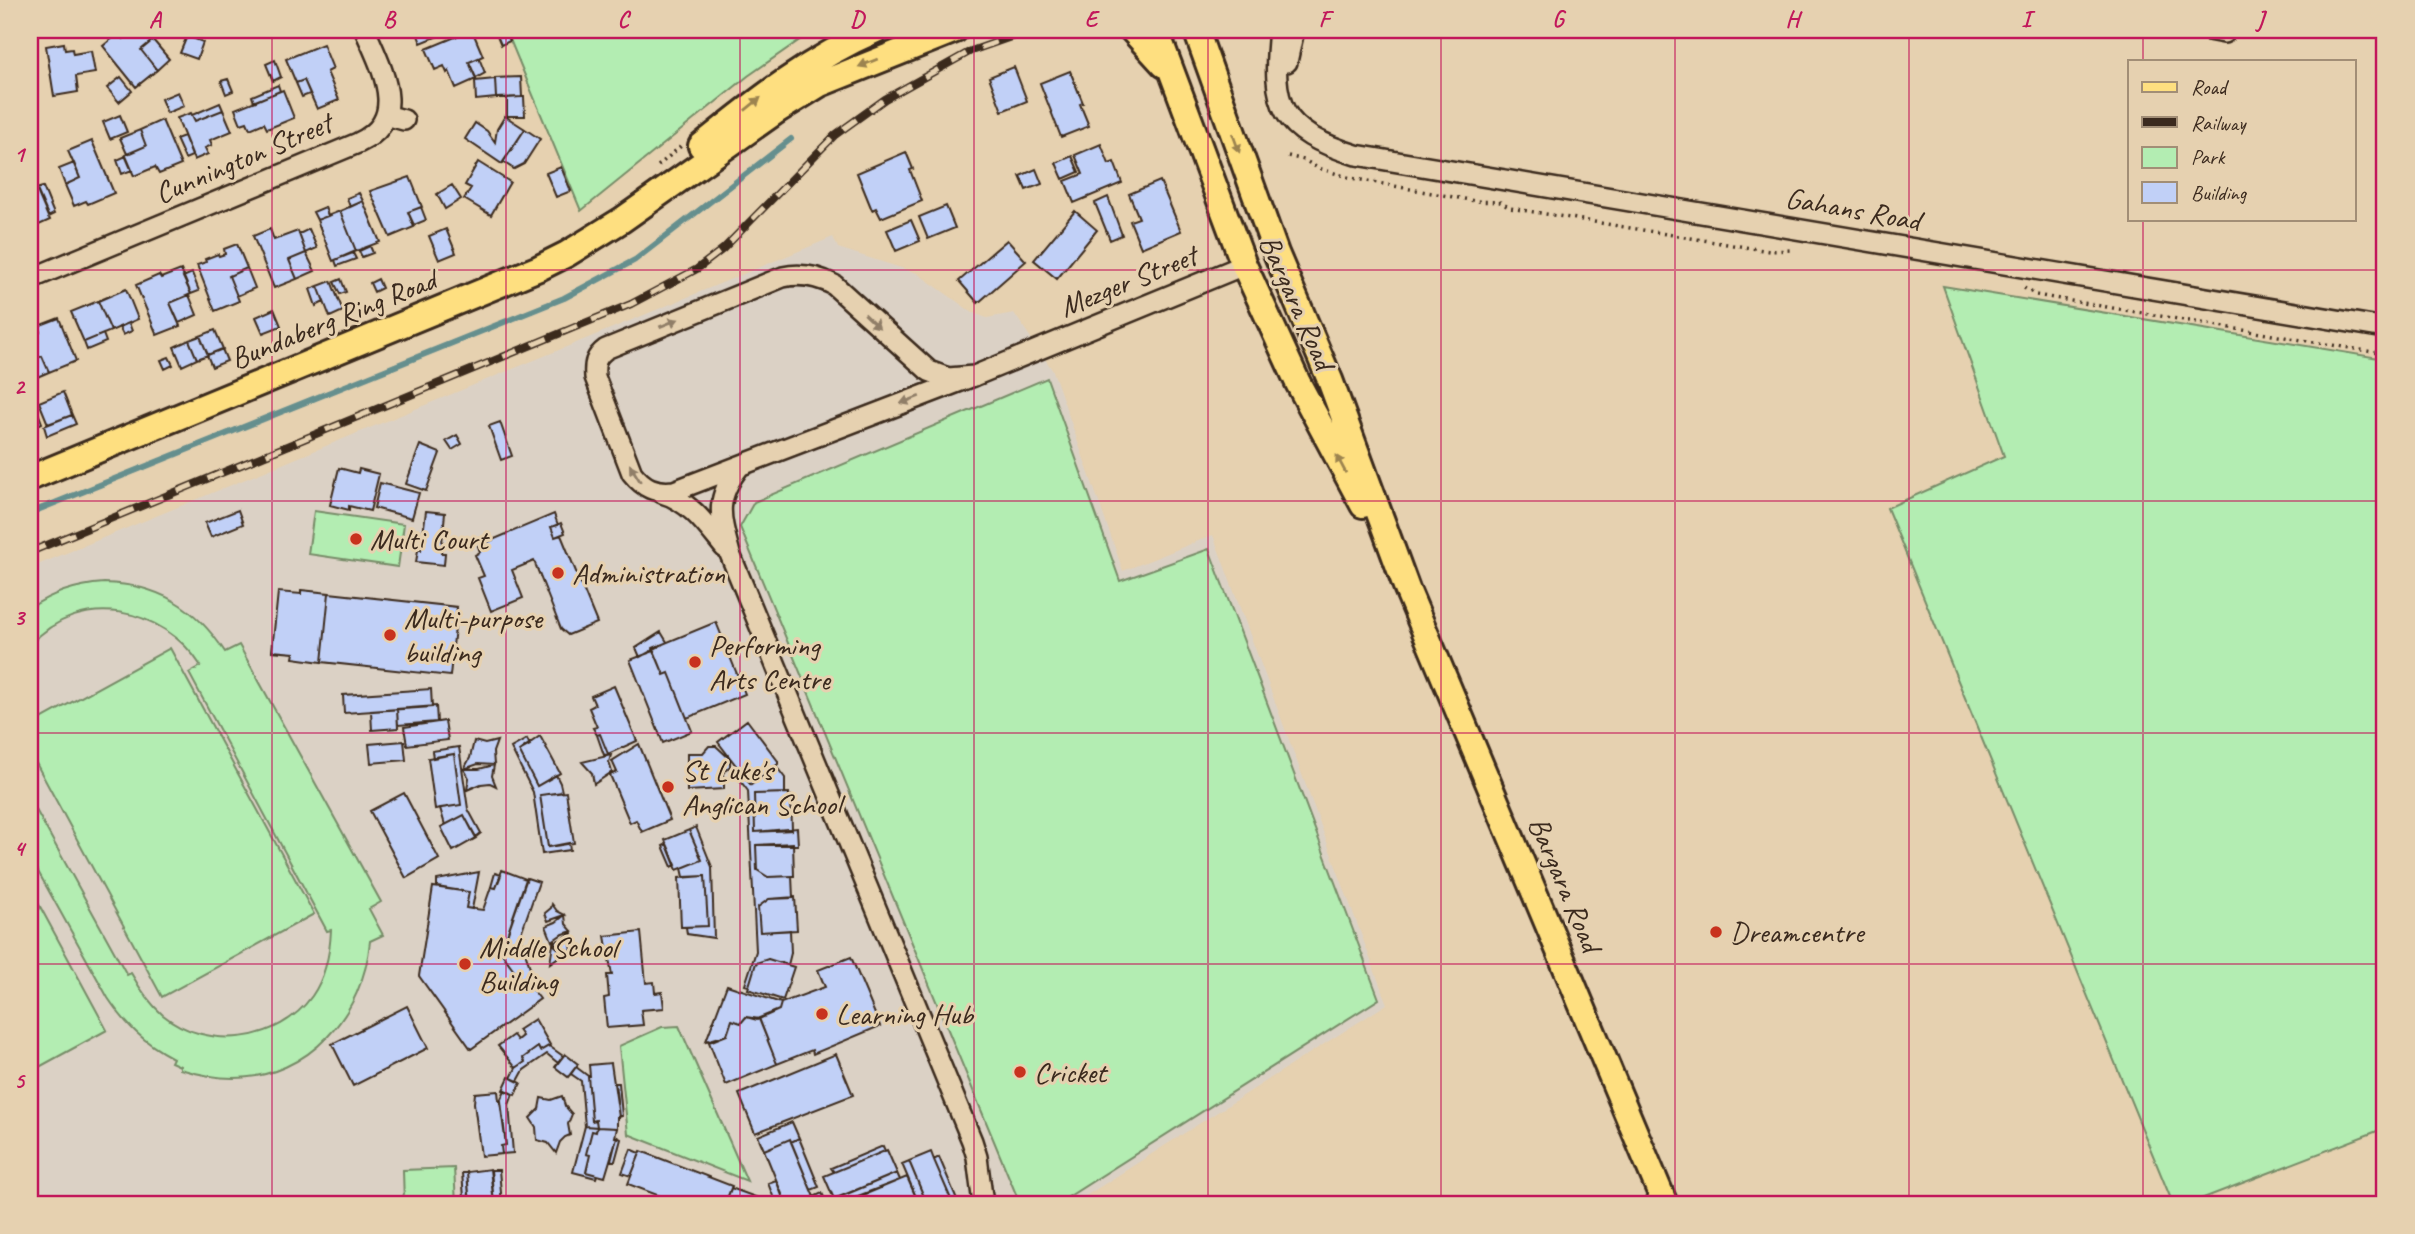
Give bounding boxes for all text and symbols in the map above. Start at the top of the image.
text: A [149,5,163,34]
text: B [383,5,397,34]
text: C [618,5,632,34]
text: D [850,5,866,34]
text: E [1085,5,1101,34]
text: F [1319,5,1335,34]
text: G [1552,5,1567,34]
text: H [1785,5,1803,34]
text: I [2021,5,2036,34]
text: J [2254,5,2267,34]
one-way arrow [857,58,878,69]
legend [2128,60,2356,220]
text: Road [2191,74,2230,100]
one-way arrow [745,97,762,112]
street label: Cunnington Street [149,102,341,212]
text: Railway [2191,110,2247,136]
one-way arrow [1231,132,1242,153]
text: 1 [14,140,27,169]
text: Park [2191,144,2226,170]
street label: Gahans Road [1783,178,1927,240]
text: Building [2191,180,2248,206]
street label: Bargara Road [1251,229,1345,379]
street label: Mezger Street [1054,235,1206,326]
street label: Bundaberg Ring Road [225,259,445,378]
one-way arrow [863,312,880,328]
one-way arrow [659,318,680,329]
text: 2 [14,372,27,401]
one-way arrow [899,395,920,406]
one-way arrow [1335,454,1347,474]
one-way arrow [628,463,641,482]
place label: Multi Court [370,520,491,558]
marker: Multi Court [348,531,364,547]
place label: Administration [572,554,725,592]
marker: Administration [550,565,566,581]
place label: Multi-purpose building [404,599,544,671]
text: 3 [14,603,27,632]
place label: Performing Arts Centre [709,626,832,698]
marker: Multi-purpose building [382,627,398,643]
marker: Performing Arts Centre [687,654,703,670]
place label: St Luke's Anglican School [682,751,846,823]
marker: St Luke's Anglican School [660,779,676,795]
street label: Bargara Road [1520,811,1612,961]
text: 4 [14,834,27,863]
place label: Dreamcentre [1730,913,1866,951]
marker: Dreamcentre [1708,924,1724,940]
place label: Middle School Building [479,928,622,1000]
marker: Middle School Building [457,956,473,972]
place label: Learning Hub [836,995,975,1033]
marker: Learning Hub [814,1006,830,1022]
place label: Cricket [1034,1053,1109,1091]
marker: Cricket [1012,1064,1028,1080]
text: 5 [14,1066,26,1095]

